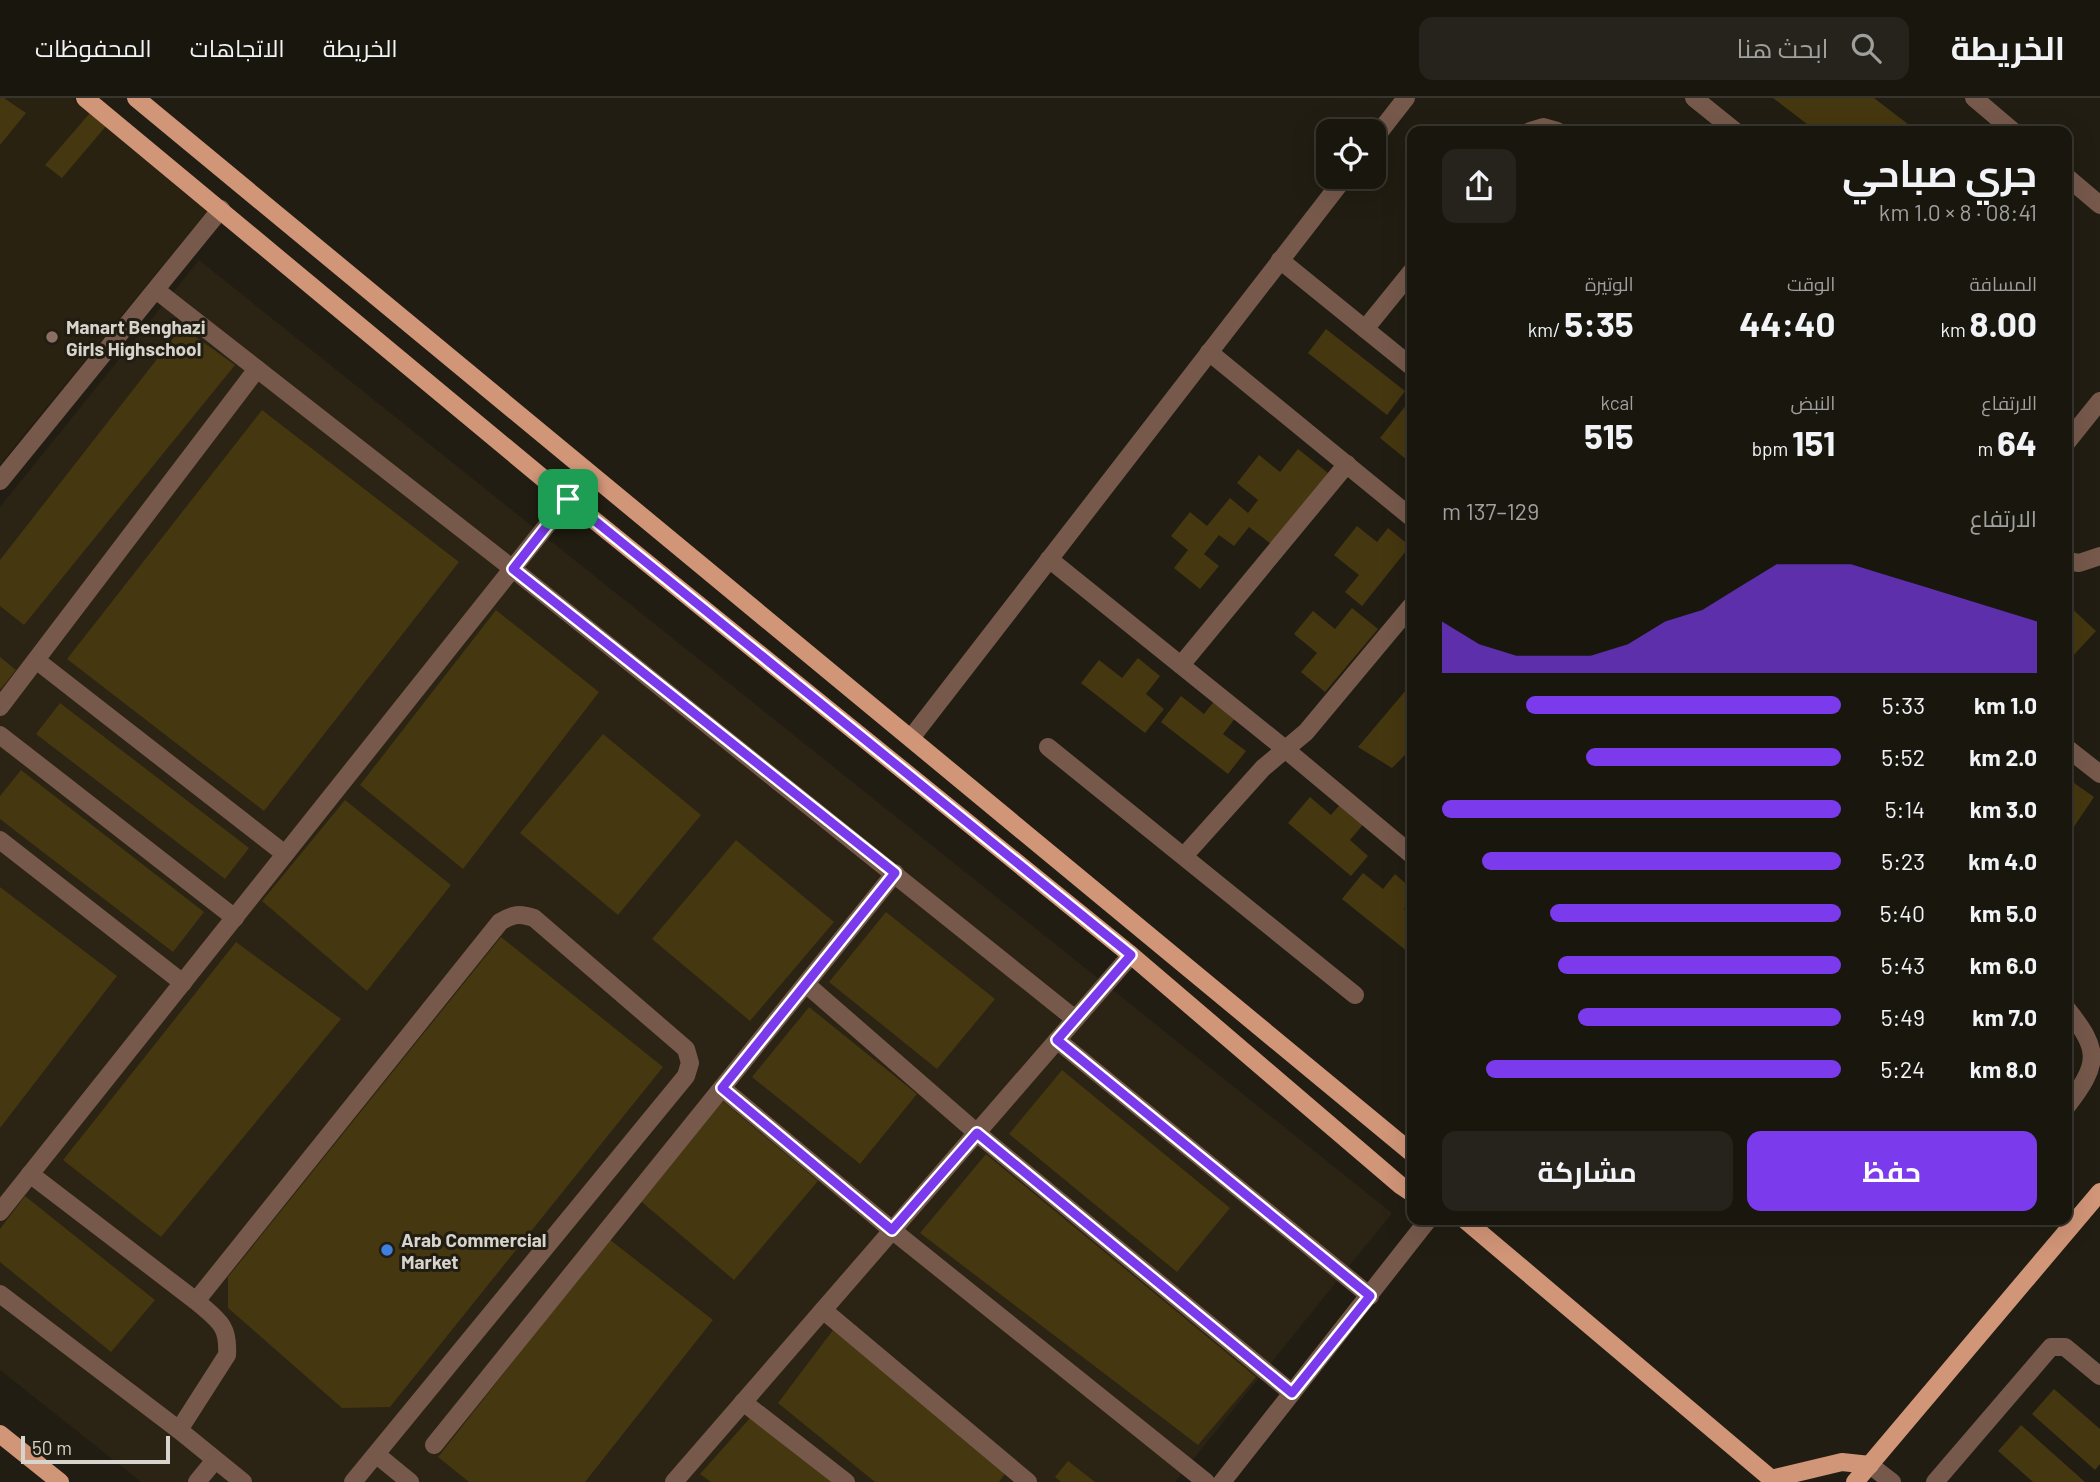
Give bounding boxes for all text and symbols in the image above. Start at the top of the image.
search box [1419,17,1909,80]
text: الخريطة [1951,27,2065,67]
icon: search [1847,29,1885,67]
text: ابحث هنا [1737,32,1829,63]
text: المحفوظات [35,33,152,62]
text: الاتجاهات [190,33,285,62]
text: الخريطة [323,33,398,62]
map controls [1316,119,1386,189]
button: locate [1316,119,1386,189]
button: share [1442,149,1516,223]
text: جري صباحي [1842,149,2037,195]
text: 08:41 · 8 × 1.0 km [1879,198,2037,226]
text: الوتيرة [1585,272,1634,295]
text: الوقت [1787,272,1835,295]
text: المسافة [1969,272,2037,295]
text: 5:35 [1564,302,1634,344]
text: 44:40 [1739,302,1835,344]
text: 8.00 [1970,302,2037,344]
place label: Manart Benghazi Girls Highschool [66,315,206,360]
text: /km [1528,318,1564,341]
text: km [1941,318,1970,341]
marker: Manart Benghazi Girls Highschool [44,329,60,345]
text: kcal [1601,391,1634,414]
text: النبض [1791,391,1835,414]
text: الارتفاع [1981,391,2037,414]
text: 515 [1584,414,1634,456]
text: 151 [1792,421,1835,463]
text: 64 [1997,421,2037,463]
text: bpm [1752,437,1792,460]
text: m [1977,437,1997,460]
pin [538,469,598,529]
icon: arrive [549,480,587,518]
text: 129–137 m [1442,497,1539,525]
text: الارتفاع [1970,504,2037,532]
text: 5:33 [1882,691,1925,719]
text: 1.0 km [1974,691,2037,719]
text: 5:52 [1881,743,1925,771]
text: 2.0 km [1969,743,2037,771]
text: 5:14 [1885,795,1925,823]
text: 3.0 km [1970,795,2037,823]
text: 5:23 [1881,847,1925,875]
text: 4.0 km [1968,847,2037,875]
text: 5:40 [1880,899,1925,927]
text: 5.0 km [1970,899,2037,927]
text: 5:43 [1881,951,1925,979]
text: 6.0 km [1970,951,2037,979]
text: 5:49 [1881,1003,1925,1031]
text: 7.0 km [1972,1003,2037,1031]
text: 5:24 [1880,1055,1925,1083]
text: 8.0 km [1970,1055,2037,1083]
button: مشاركة [1442,1131,1733,1211]
button: حفظ [1747,1131,2037,1211]
place label: Arab Commercial Market [401,1228,546,1273]
marker: Arab Commercial Market [379,1242,395,1258]
scale bar [21,1433,170,1465]
text: 50 m [32,1436,72,1459]

